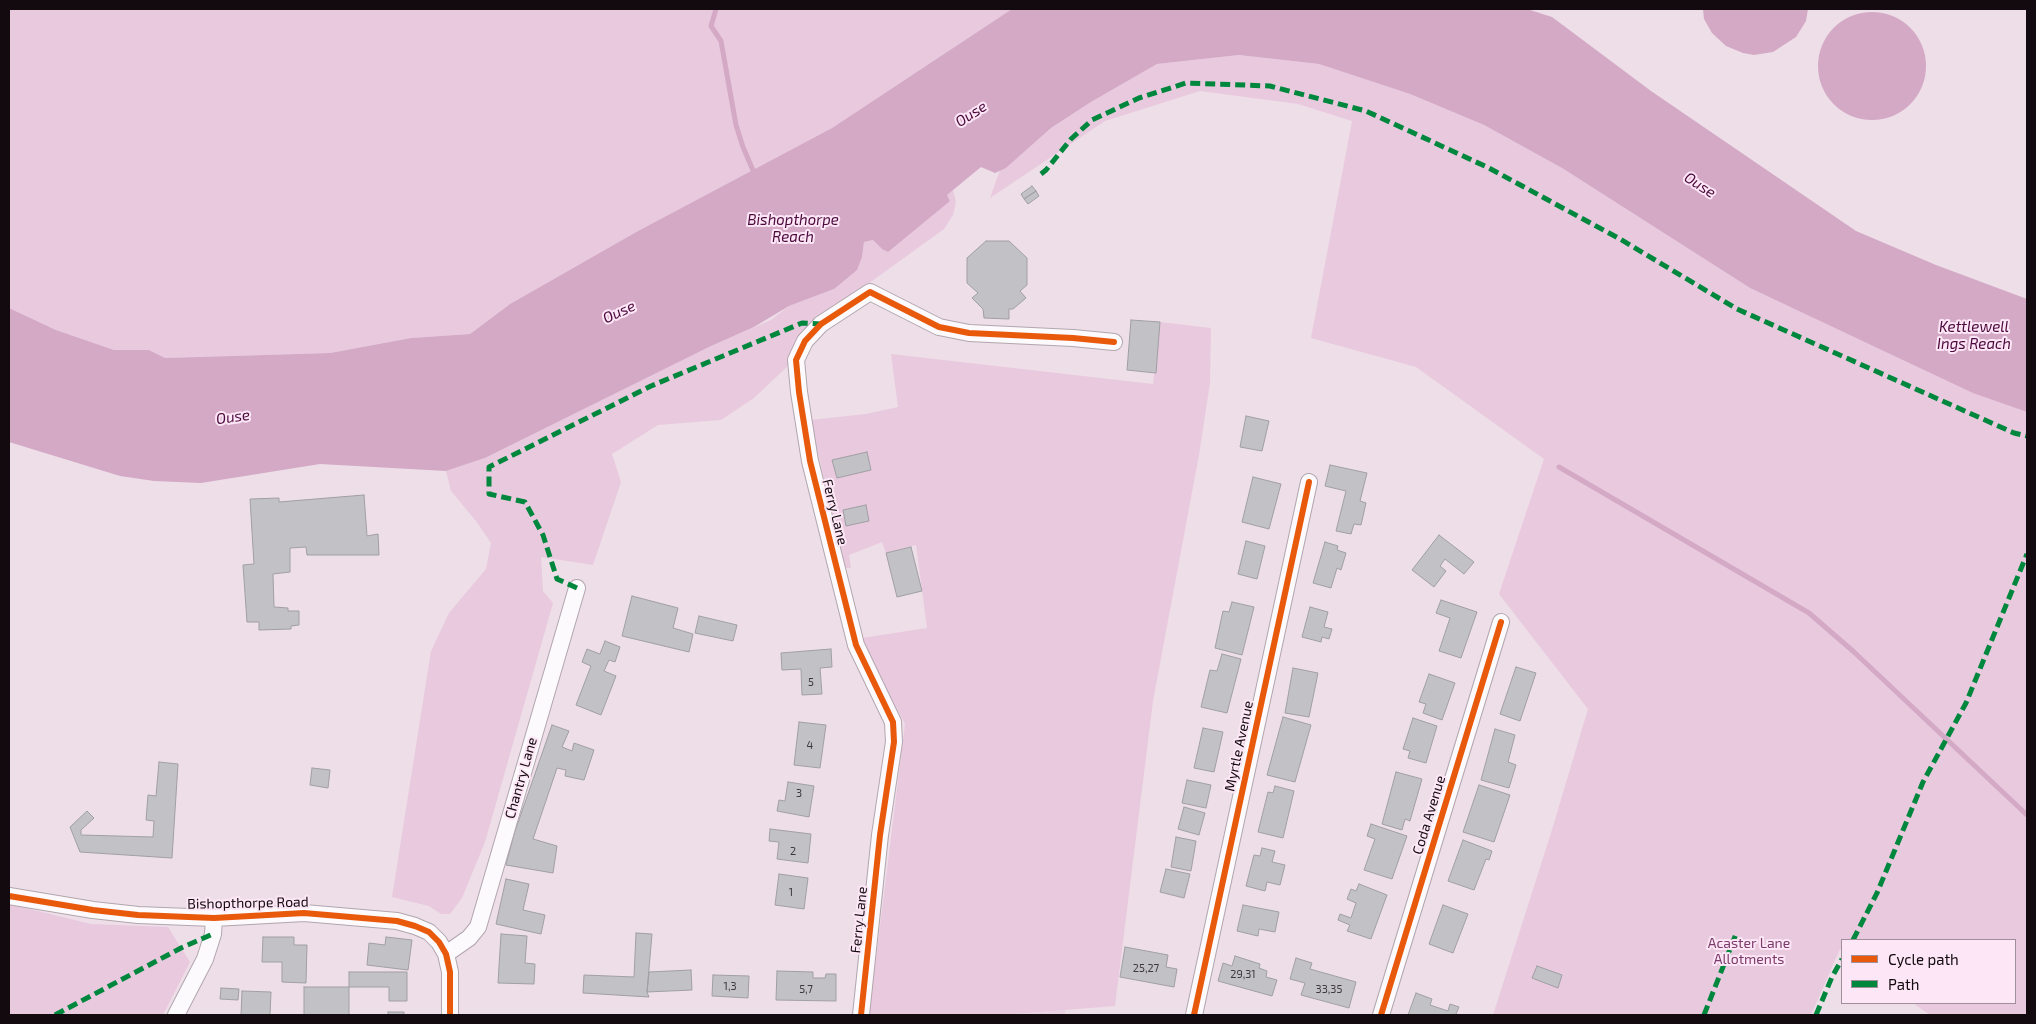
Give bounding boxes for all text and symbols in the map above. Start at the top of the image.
water label: Ouse [952,97,990,131]
water label: Ouse [1681,168,1719,202]
water label: Bishopthorpe Reach [747,211,839,246]
water label: Ouse [600,297,638,327]
water label: Kettlewell Ings Reach [1937,318,2011,353]
water label: Ouse [215,406,251,428]
street label: Ferry Lane [819,477,851,547]
house number: 5 [808,675,814,689]
street label: Myrtle Avenue [1221,699,1257,793]
street label: Chantry Lane [501,735,541,821]
house number: 4 [807,738,813,752]
street label: Coda Avenue [1409,773,1449,857]
house number: 3 [796,786,802,800]
house number: 2 [790,844,796,858]
house number: 1 [789,885,793,899]
street label: Ferry Lane [847,886,871,954]
street label: Bishopthorpe Road [187,894,309,912]
park label: Acaster Lane Allotments [1708,935,1790,968]
legend [1841,939,2016,1004]
text: Cycle path [1888,950,1959,968]
house number: 25,27 [1133,961,1159,975]
house number: 29,31 [1230,967,1256,981]
text: Path [1888,975,1919,993]
house number: 1,3 [723,979,737,993]
house number: 5,7 [799,982,813,996]
house number: 33,35 [1316,982,1342,996]

